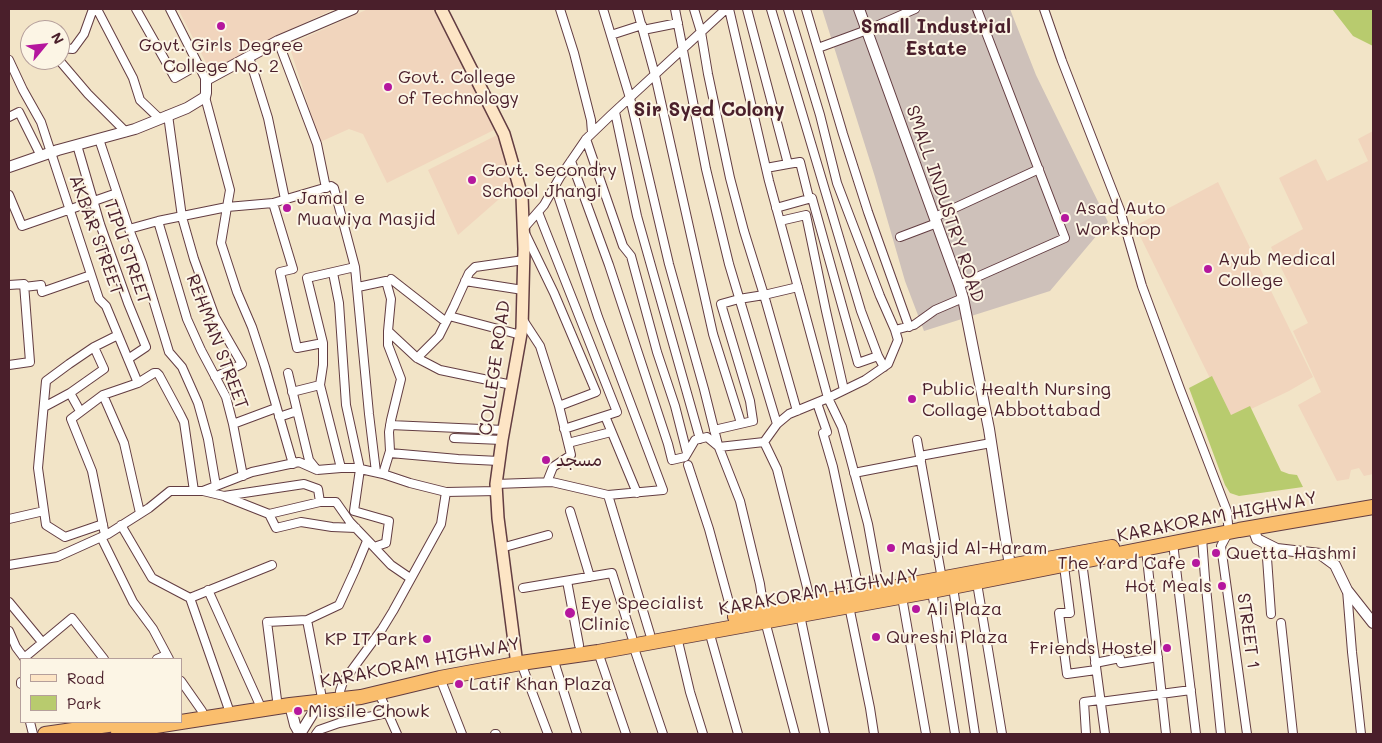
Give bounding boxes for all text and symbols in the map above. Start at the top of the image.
district label: Small Industrial Estate [861,16,1011,60]
north arrow [20,20,70,70]
marker: Govt. Girls Degree College No. 2 [215,20,227,32]
text: N [47,29,69,47]
place label: Govt. Girls Degree College No. 2 [139,34,303,76]
place label: Govt. College of Technology [398,66,519,108]
marker: Govt. College of Technology [382,81,394,93]
district label: Sir Syed Colony [634,99,784,121]
street label: SMALL INDUSTRY ROAD [901,103,989,305]
place label: Govt. Secondry School Jhangi [482,159,617,202]
street label: AKBAR STREET [64,172,128,298]
marker: Govt. Secondry School Jhangi [466,174,478,186]
place label: Jamal e Muawiya Masjid [297,187,436,230]
street label: TIPU STREET [99,197,155,307]
place label: Asad Auto Workshop [1075,197,1165,240]
marker: Jamal e Muawiya Masjid [281,202,293,214]
marker: Asad Auto Workshop [1059,212,1071,224]
place label: Ayub Medical College [1218,248,1336,290]
marker: Ayub Medical College [1202,263,1214,275]
street label: REHMAN STREET [181,271,253,413]
street label: COLLEGE ROAD [475,299,515,437]
place label: Public Health Nursing Collage Abbottabad [922,378,1111,420]
marker: Public Health Nursing Collage Abbottabad [906,393,918,405]
place label: مسجد [556,449,602,471]
marker: مسجد [540,454,552,466]
street label: KARAKORAM HIGHWAY [1115,487,1319,547]
place label: Masjid Al-Haram [901,537,1047,559]
marker: Masjid Al-Haram [885,542,897,554]
place label: Quetta Hashmi [1226,542,1357,564]
marker: Quetta Hashmi [1210,547,1222,559]
place label: The Yard Cafe [1057,552,1186,574]
marker: The Yard Cafe [1190,557,1202,569]
street label: KARAKORAM HIGHWAY [717,564,921,620]
place label: Hot Meals [1125,575,1212,597]
marker: Hot Meals [1216,580,1228,592]
place label: Eye Specialist Clinic [581,592,704,634]
street label: STREET 1 [1232,592,1264,670]
place label: Ali Plaza [926,598,1002,620]
marker: Ali Plaza [910,603,922,615]
marker: Eye Specialist Clinic [563,606,577,620]
place label: Qureshi Plaza [886,626,1008,648]
place label: KP IT Park [325,628,417,650]
marker: Qureshi Plaza [870,631,882,643]
street label: KARAKORAM HIGHWAY [318,633,522,693]
marker: KP IT Park [421,633,433,645]
place label: Friends Hostel [1030,637,1157,659]
marker: Friends Hostel [1161,642,1173,654]
legend [20,658,182,723]
text: Road [67,668,104,688]
place label: Latif Khan Plaza [469,673,612,695]
marker: Latif Khan Plaza [453,678,465,690]
text: Park [67,693,101,713]
place label: Missile Chowk [308,700,429,722]
marker: Missile Chowk [292,705,304,717]

